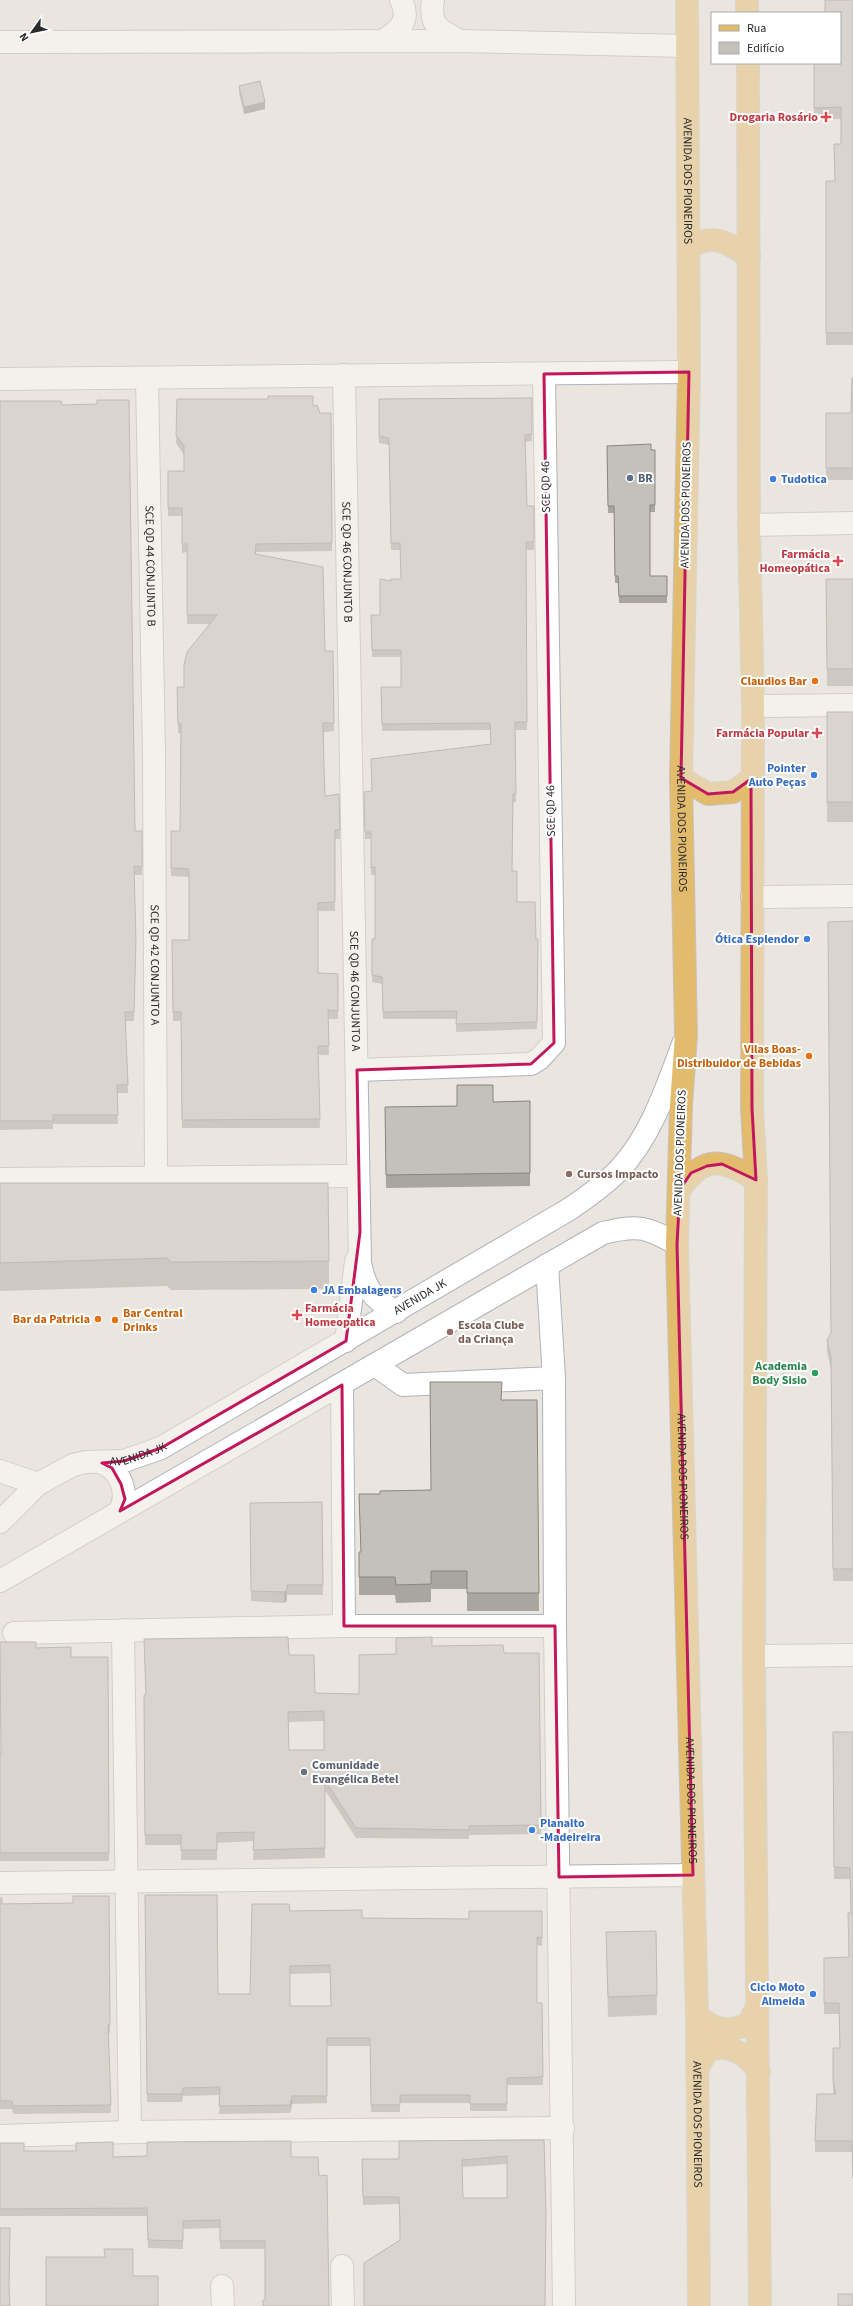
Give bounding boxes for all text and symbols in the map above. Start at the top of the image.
north arrow [12,12,52,52]
legend [711,12,841,64]
text: Rua [747,20,766,37]
text: N [16,30,32,44]
text: Edifício [747,40,784,57]
place label: Drogaria Rosário [730,109,818,126]
marker: Drogaria Rosário [821,112,831,122]
street label: AVENIDA DOS PIONEIROS [679,118,697,244]
street label: AVENIDA DOS PIONEIROS [676,442,696,568]
street label: SCE QD 46 [537,461,555,513]
place label: BR [638,470,653,487]
place label: Tudotica [781,471,827,488]
marker: BR [625,473,635,483]
marker: Tudotica [768,474,778,484]
street label: SCE QD 46 CONJUNTO B [338,501,357,623]
street label: SCE QD 44 CONJUNTO B [141,505,160,627]
place label: Farmácia Homeopática [760,546,830,577]
marker: Farmácia Homeopática [833,556,843,566]
place label: Claudios Bar [741,673,807,690]
marker: Claudios Bar [810,676,820,686]
place label: Farmácia Popular [716,725,809,742]
marker: Farmácia Popular [812,728,822,738]
place label: Pointer Auto Peças [748,760,806,791]
street label: AVENIDA DOS PIONEIROS [672,765,692,892]
marker: Pointer Auto Peças [809,770,819,780]
street label: SCE QD 46 [542,785,560,837]
street label: SCE QD 42 CONJUNTO A [146,905,164,1026]
street label: SCE QD 46 CONJUNTO A [346,930,365,1052]
place label: Ótica Esplendor [715,931,799,948]
marker: Ótica Esplendor [802,934,812,944]
place label: Vilas Boas- Distribuidor de Bebidas [677,1041,801,1072]
marker: Vilas Boas- Distribuidor de Bebidas [804,1051,814,1061]
street label: AVENIDA DOS PIONEIROS [669,1089,691,1217]
place label: Cursos Impacto [577,1166,659,1183]
marker: Cursos Impacto [564,1169,574,1179]
street label: AVENIDA JK [390,1274,450,1319]
place label: JA Embalagens [322,1282,402,1299]
marker: JA Embalagens [309,1285,319,1295]
place label: Farmácia Homeopatica [305,1300,376,1331]
place label: Bar Central Drinks [123,1305,183,1336]
marker: Farmácia Homeopatica [292,1310,302,1320]
place label: Bar da Patricia [13,1311,90,1328]
marker: Bar da Patricia [93,1314,103,1324]
marker: Bar Central Drinks [110,1315,120,1325]
place label: Escola Clube da Criança [458,1317,524,1348]
marker: Escola Clube da Criança [445,1327,455,1337]
place label: Academia Body Sisio [752,1358,807,1389]
marker: Academia Body Sisio [810,1368,820,1378]
street label: AVENIDA DOS PIONEIROS [673,1413,693,1540]
street label: AVENIDA JK [110,1438,170,1470]
street label: AVENIDA DOS PIONEIROS [681,1737,702,1864]
place label: Comunidade Evangélica Betel [312,1757,399,1788]
marker: Comunidade Evangélica Betel [299,1767,309,1777]
place label: Planalto -Madeireira [540,1815,601,1846]
marker: Planalto -Madeireira [527,1825,537,1835]
place label: Ciclo Moto Almeida [750,1979,805,2010]
marker: Ciclo Moto Almeida [808,1989,818,1999]
street label: AVENIDA DOS PIONEIROS [689,2061,707,2188]

